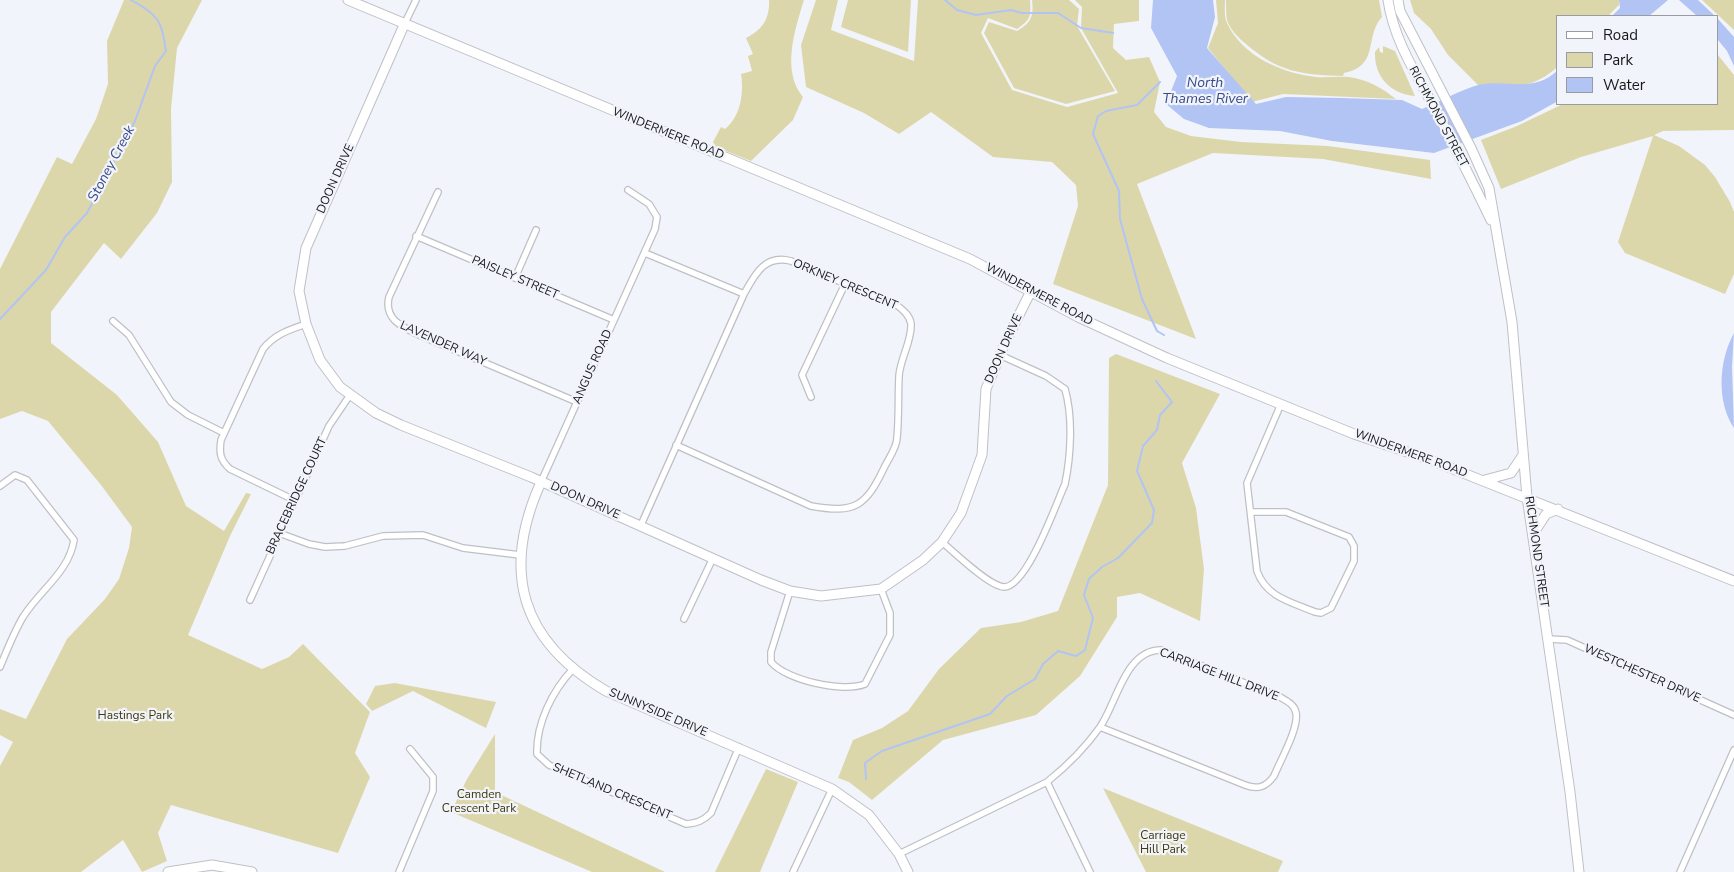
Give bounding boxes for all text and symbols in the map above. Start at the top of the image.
legend [1556,15,1719,105]
text: Road [1603,25,1638,45]
text: Park [1603,50,1633,70]
street label: RICHMOND STREET [1405,64,1471,170]
text: Water [1603,75,1645,95]
water label: North Thames River [1162,76,1248,108]
street label: WINDERMERE ROAD [610,105,726,163]
water label: Stoney Creek [85,123,139,205]
street label: DOON DRIVE [314,142,358,216]
street label: PAISLEY STREET [469,253,561,303]
street label: ORKNEY CRESCENT [791,256,899,314]
street label: WINDERMERE ROAD [983,261,1095,329]
street label: DOON DRIVE [982,312,1026,386]
street label: LAVENDER WAY [398,318,488,370]
street label: ANGUS ROAD [570,327,616,407]
street label: WINDERMERE ROAD [1353,427,1469,481]
street label: BRACEBRIDGE COURT [264,435,330,557]
street label: DOON DRIVE [548,479,622,523]
street label: RICHMOND STREET [1521,495,1551,609]
street label: WESTCHESTER DRIVE [1582,642,1702,706]
street label: CARRIAGE HILL DRIVE [1157,646,1281,704]
street label: SUNNYSIDE DRIVE [607,686,709,740]
park label: Hastings Park [98,709,172,723]
street label: SHETLAND CRESCENT [550,760,674,824]
park label: Camden Crescent Park [442,788,516,816]
park label: Carriage Hill Park [1140,829,1186,857]

